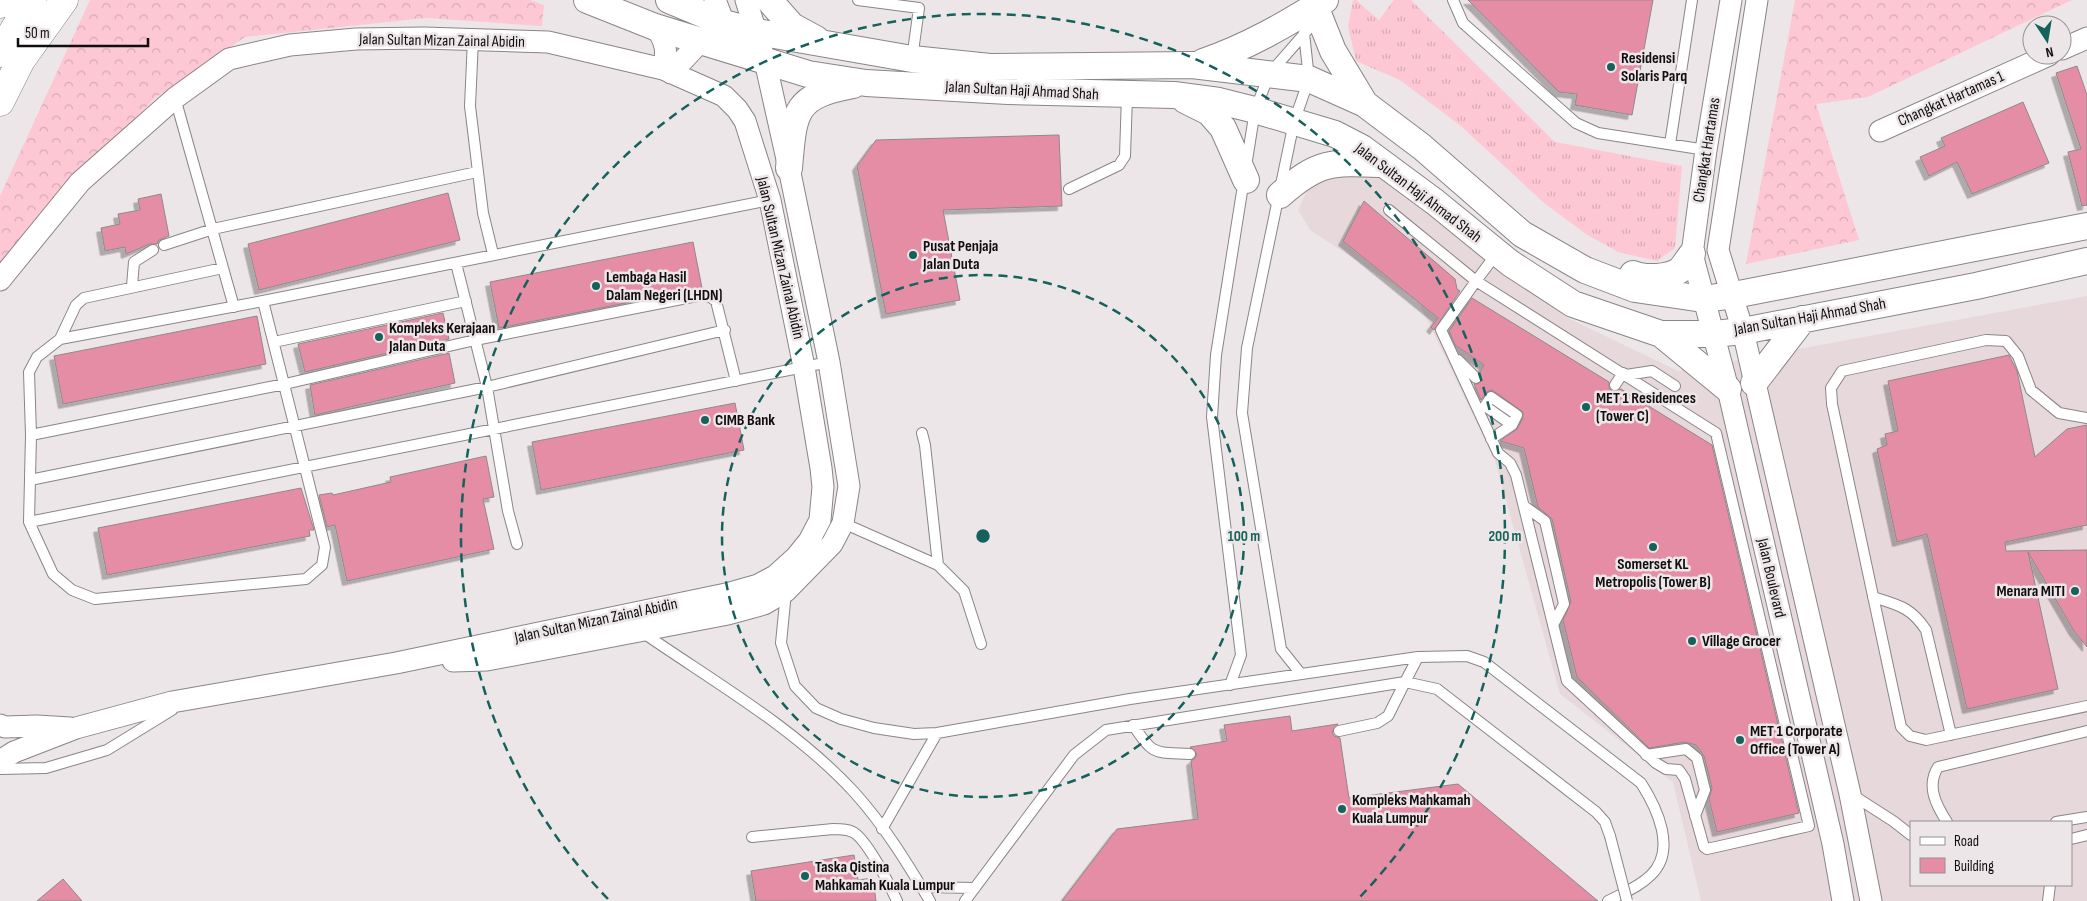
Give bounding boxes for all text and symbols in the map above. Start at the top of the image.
scale bar [18,15,148,47]
north arrow [2022,15,2072,65]
text: 50 m [25,24,50,43]
street label: Jalan Sultan Mizan Zainal Abidin [358,30,525,52]
text: N [2044,43,2055,61]
place label: Residensi Solaris Parq [1621,49,1687,86]
marker: Residensi Solaris Parq [1605,61,1617,73]
street label: Changkat Hartamas 1 [1895,67,2007,131]
street label: Jalan Sultan Haji Ahmad Shah [944,77,1099,105]
street label: Changkat Hartamas [1689,96,1725,204]
street label: Jalan Sultan Haji Ahmad Shah [1350,139,1485,247]
street label: Jalan Sultan Mizan Zainal Abidin [752,174,808,341]
place label: Pusat Penjaja Jalan Duta [922,237,998,274]
marker: Pusat Penjaja Jalan Duta [907,249,919,261]
place label: Lembaga Hasil Dalam Negeri (LHDN) [606,268,722,305]
marker: Lembaga Hasil Dalam Negeri (LHDN) [590,280,602,292]
street label: Jalan Sultan Haji Ahmad Shah [1732,294,1887,340]
place label: Kompleks Kerajaan Jalan Duta [388,319,495,356]
marker: Kompleks Kerajaan Jalan Duta [373,331,385,343]
place label: MET 1 Residences (Tower C) [1596,389,1696,426]
marker: MET 1 Residences (Tower C) [1580,401,1592,413]
place label: CIMB Bank [715,411,775,430]
marker: CIMB Bank [699,414,711,426]
centre of rings [974,527,992,545]
text: 100 m [1228,527,1260,546]
text: 200 m [1488,527,1522,546]
street label: Jalan Boulevard [1752,536,1789,620]
marker: Somerset KL Metropolis (Tower B) [1647,541,1659,553]
place label: Somerset KL Metropolis (Tower B) [1595,555,1711,592]
place label: Menara MITI [1996,582,2065,601]
marker: Menara MITI [2069,585,2081,597]
street label: Jalan Sultan Mizan Zainal Abidin [512,594,679,648]
place label: Village Grocer [1702,632,1781,651]
marker: Village Grocer [1686,635,1698,647]
place label: MET 1 Corporate Office (Tower A) [1750,722,1843,759]
marker: MET 1 Corporate Office (Tower A) [1734,734,1746,746]
place label: Kompleks Mahkamah Kuala Lumpur [1352,791,1471,828]
marker: Kompleks Mahkamah Kuala Lumpur [1336,803,1348,815]
legend [1910,821,2072,886]
text: Road [1954,832,1979,851]
text: Building [1954,857,1994,876]
place label: Taska Qistina Mahkamah Kuala Lumpur [815,858,955,895]
marker: Taska Qistina Mahkamah Kuala Lumpur [799,870,811,882]

